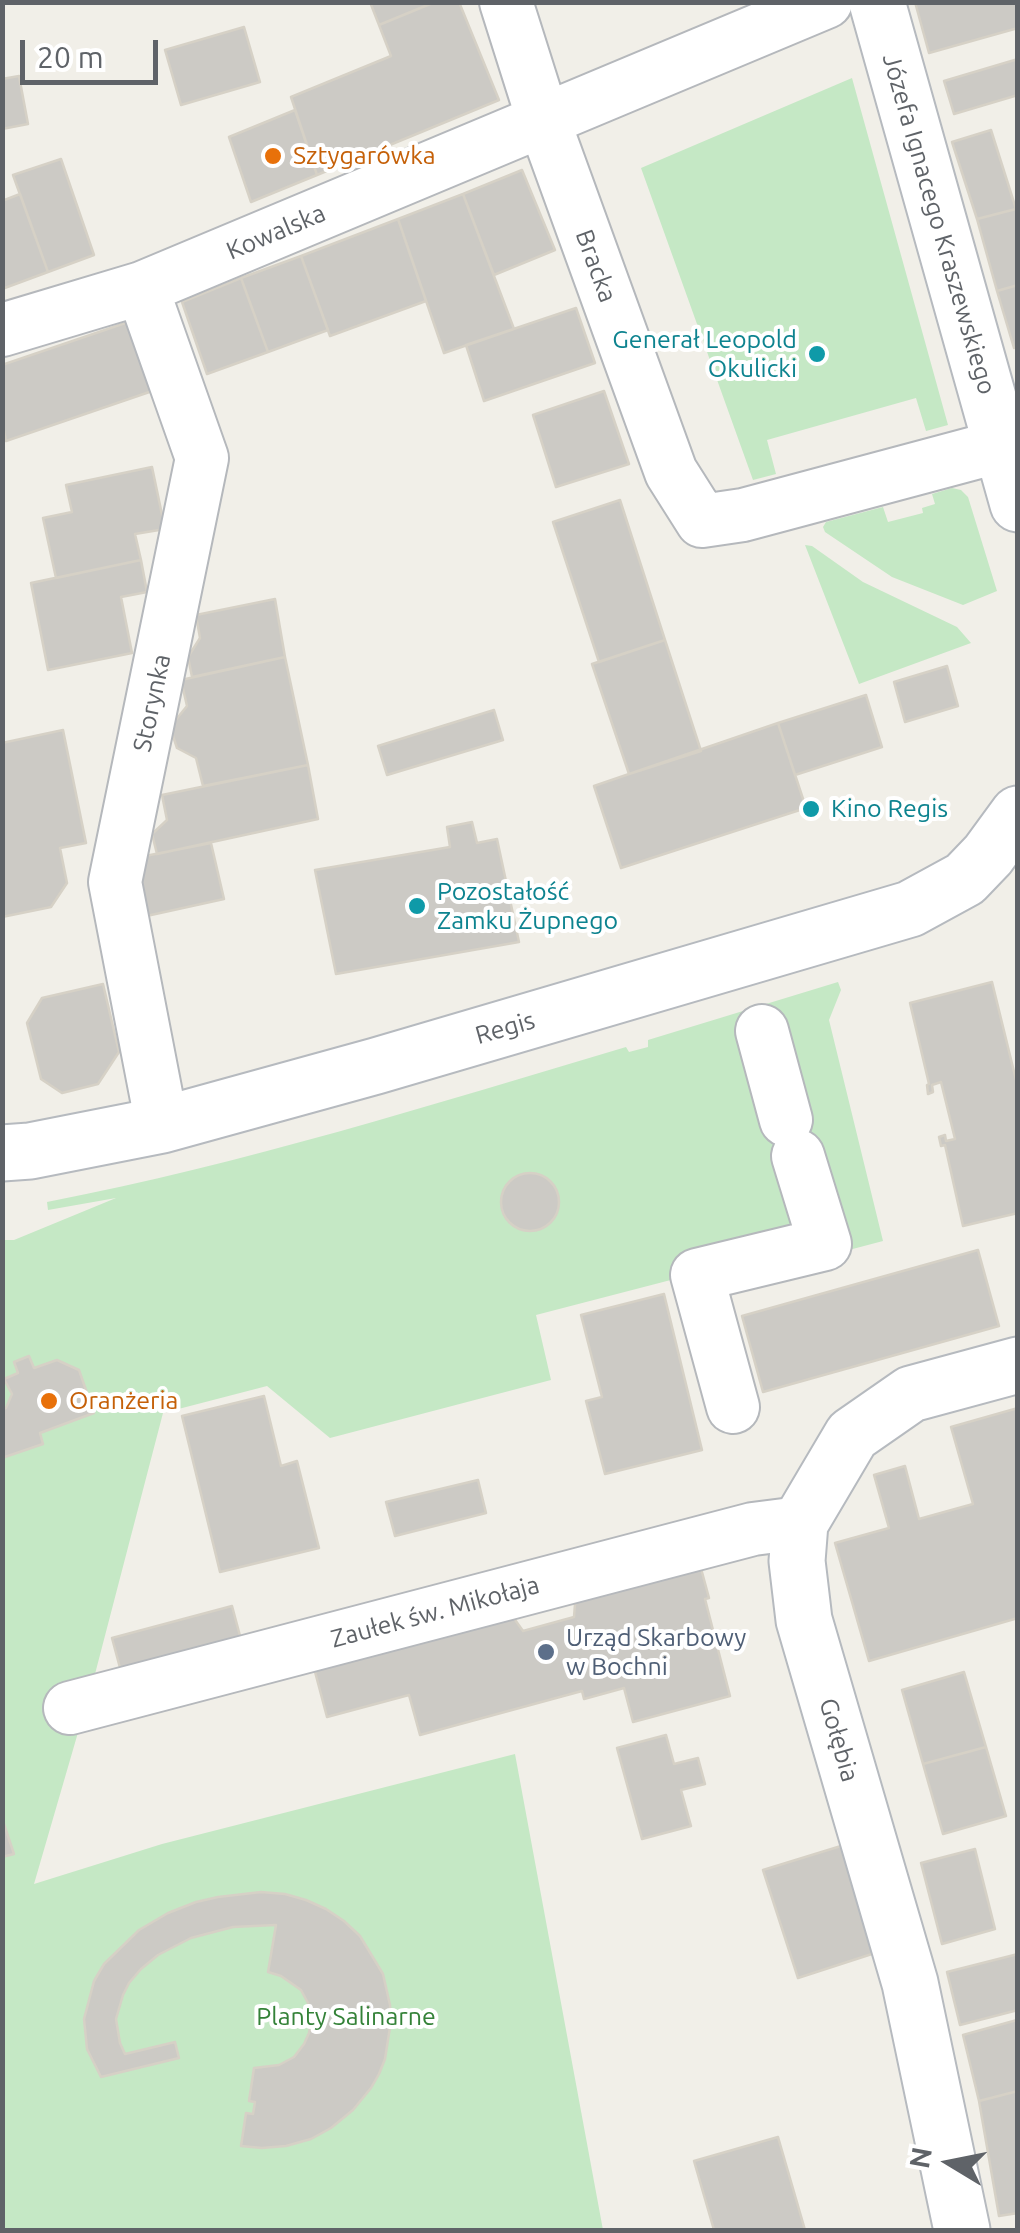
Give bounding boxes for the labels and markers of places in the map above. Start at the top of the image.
place label: Sztygarówka [293,141,436,171]
marker: Sztygarówka [262,145,284,167]
place label: Generał Leopold Okulicki [612,325,797,384]
marker: Generał Leopold Okulicki [806,343,828,365]
place label: Kino Regis [831,794,948,824]
marker: Kino Regis [800,798,822,820]
place label: Pozostałość Zamku Żupnego [437,877,618,936]
marker: Pozostałość Zamku Żupnego [406,895,428,917]
place label: Oranżeria [69,1386,178,1416]
marker: Oranżeria [38,1390,60,1412]
place label: Urząd Skarbowy w Bochni [566,1623,746,1682]
marker: Urząd Skarbowy w Bochni [535,1641,557,1663]

